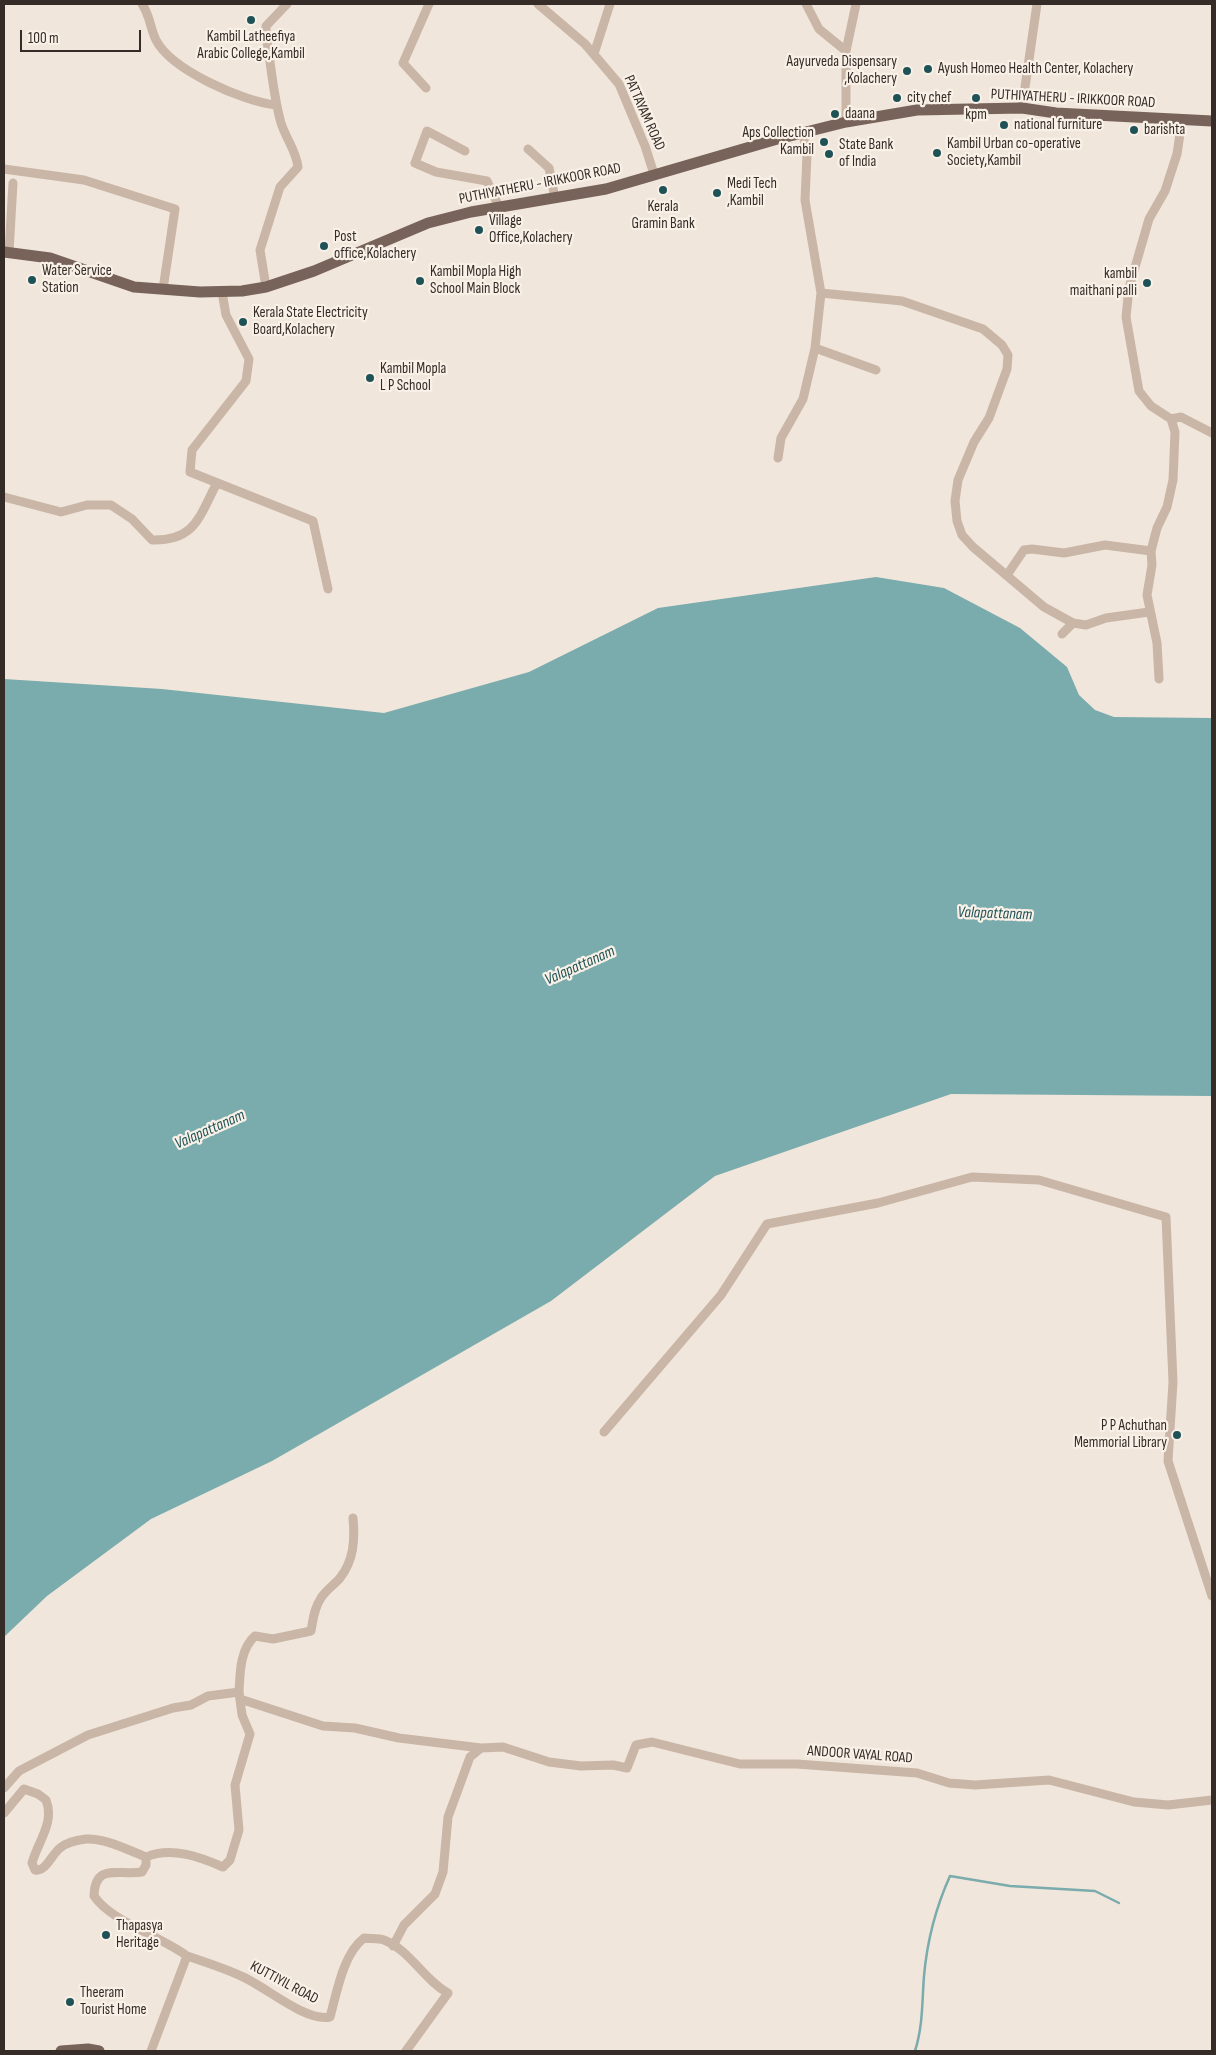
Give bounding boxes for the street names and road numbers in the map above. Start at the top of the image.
street label: PATTAYAM ROAD [619,73,669,153]
street label: PUTHIYATHERU - IRIKKOOR ROAD [990,86,1156,112]
street label: PUTHIYATHERU - IRIKKOOR ROAD [457,159,623,209]
street label: ANDOOR VAYAL ROAD [807,1742,913,1768]
street label: KUTTIYIL ROAD [247,1958,321,2008]

